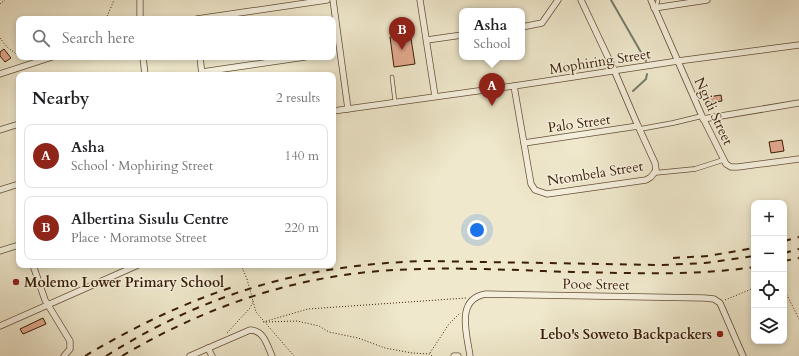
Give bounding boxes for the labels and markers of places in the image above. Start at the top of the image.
pin: B [389,17,415,50]
pin: A [479,73,505,106]
place label: Molemo Lower Primary School [24,273,224,292]
marker: Molemo Lower Primary School [11,277,21,287]
place label: Lebo's Soweto Backpackers [540,325,712,344]
marker: Lebo's Soweto Backpackers [715,329,725,339]

